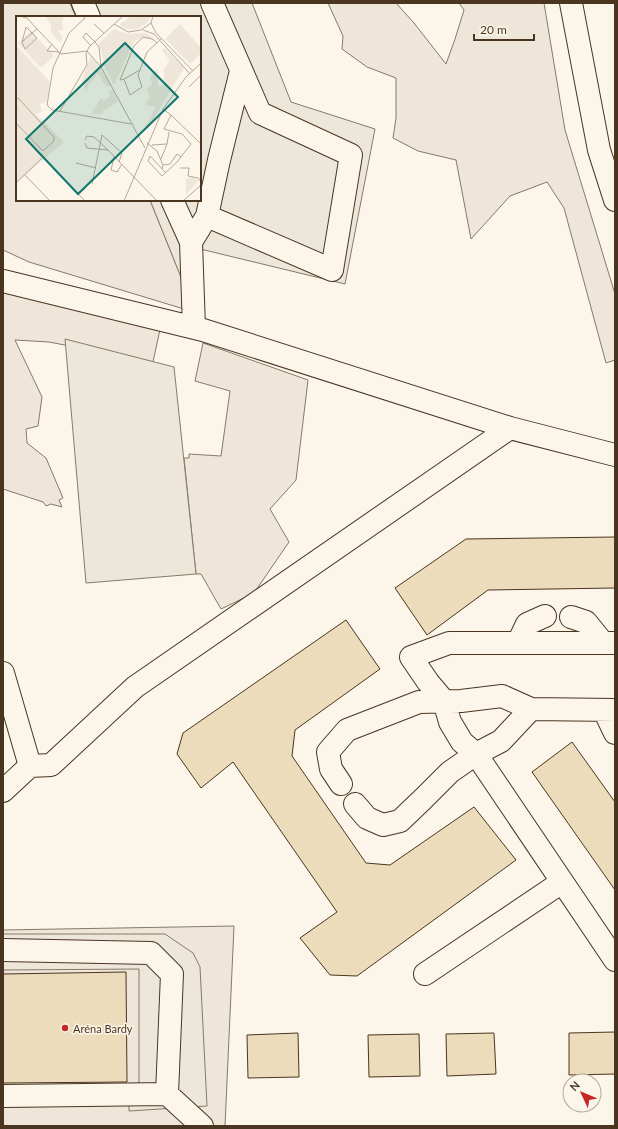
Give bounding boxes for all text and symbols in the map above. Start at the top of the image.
inset map [16,16,201,201]
scale bar [474,16,534,42]
text: 20 m [480,22,507,37]
place label: Aréna Bardy [73,1022,133,1035]
marker: Aréna Bardy [60,1023,70,1033]
north arrow [562,1073,602,1113]
text: N [567,1078,582,1093]

